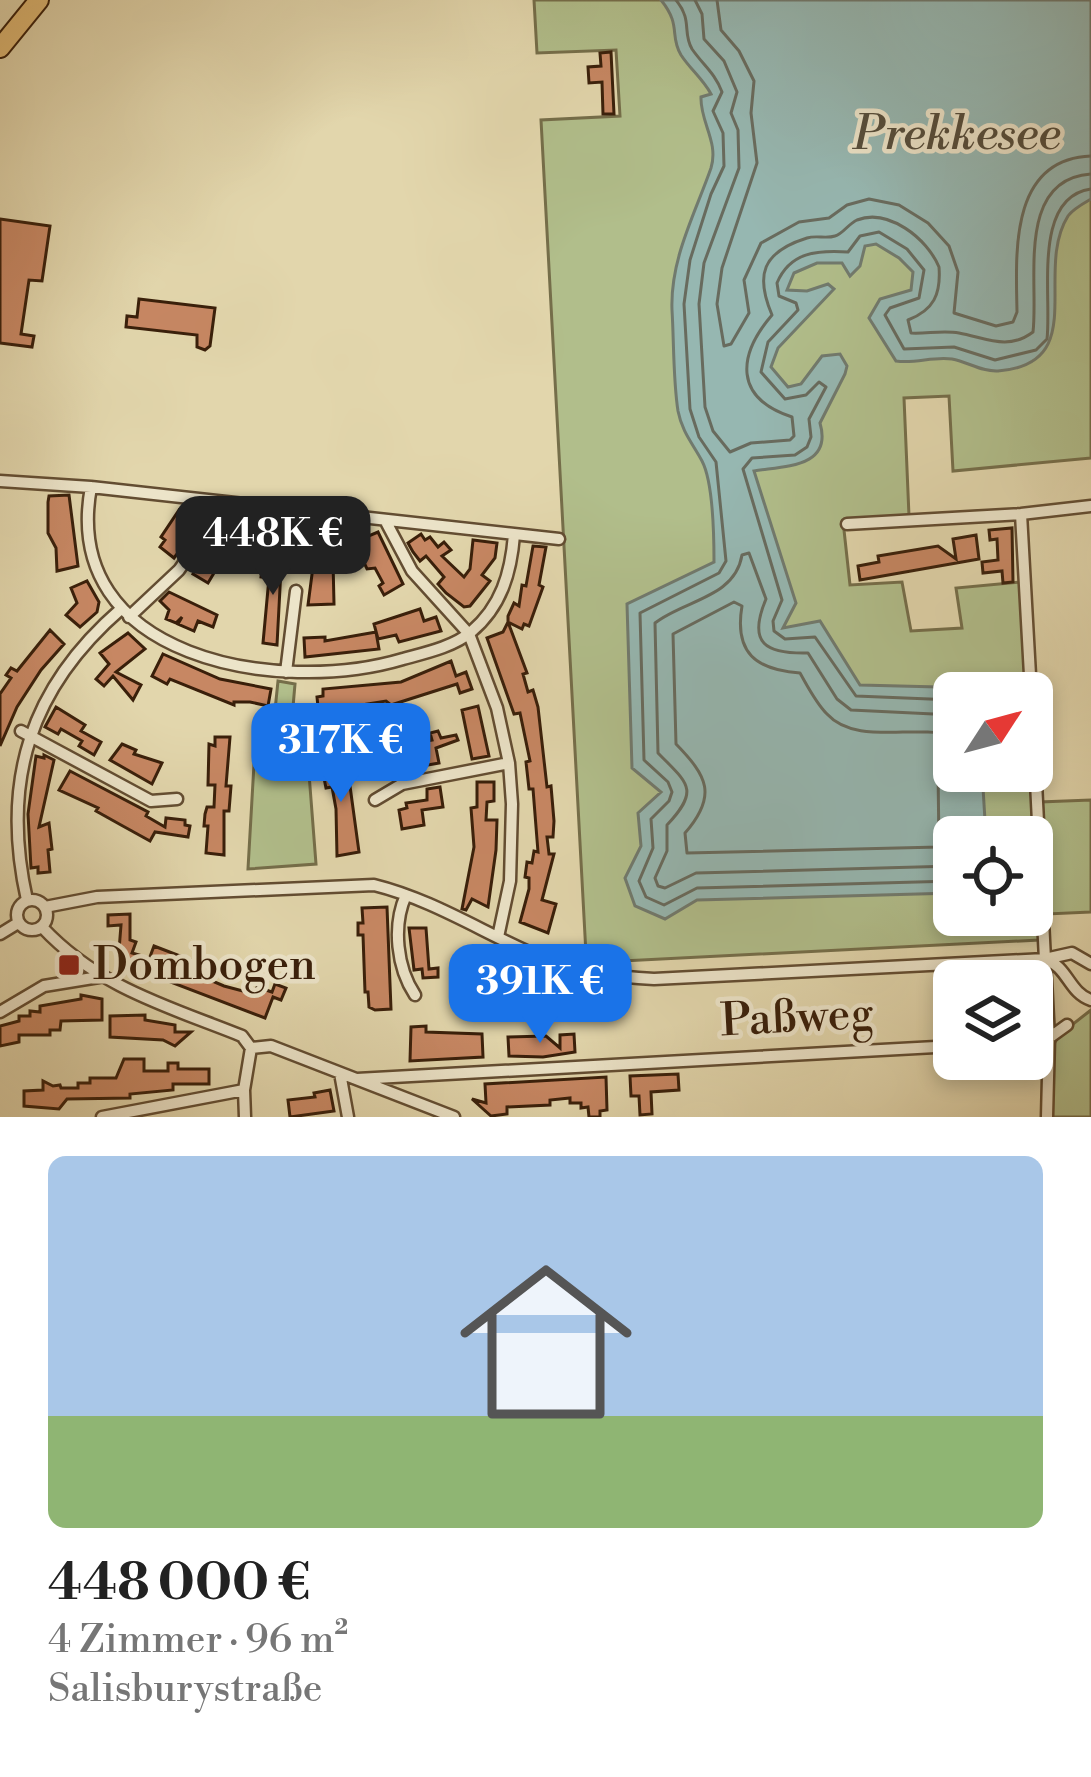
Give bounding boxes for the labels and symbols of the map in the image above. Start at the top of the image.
water label: Prekkesee [851,105,1061,165]
pin: 448K € [175,496,371,598]
north arrow [933,672,1053,792]
pin: 317K € [243,703,439,805]
place label: Dombogen [93,937,316,994]
pin: 391K € [442,944,638,1046]
marker: Dombogen [56,952,82,978]
street label: Paßweg [719,986,875,1050]

